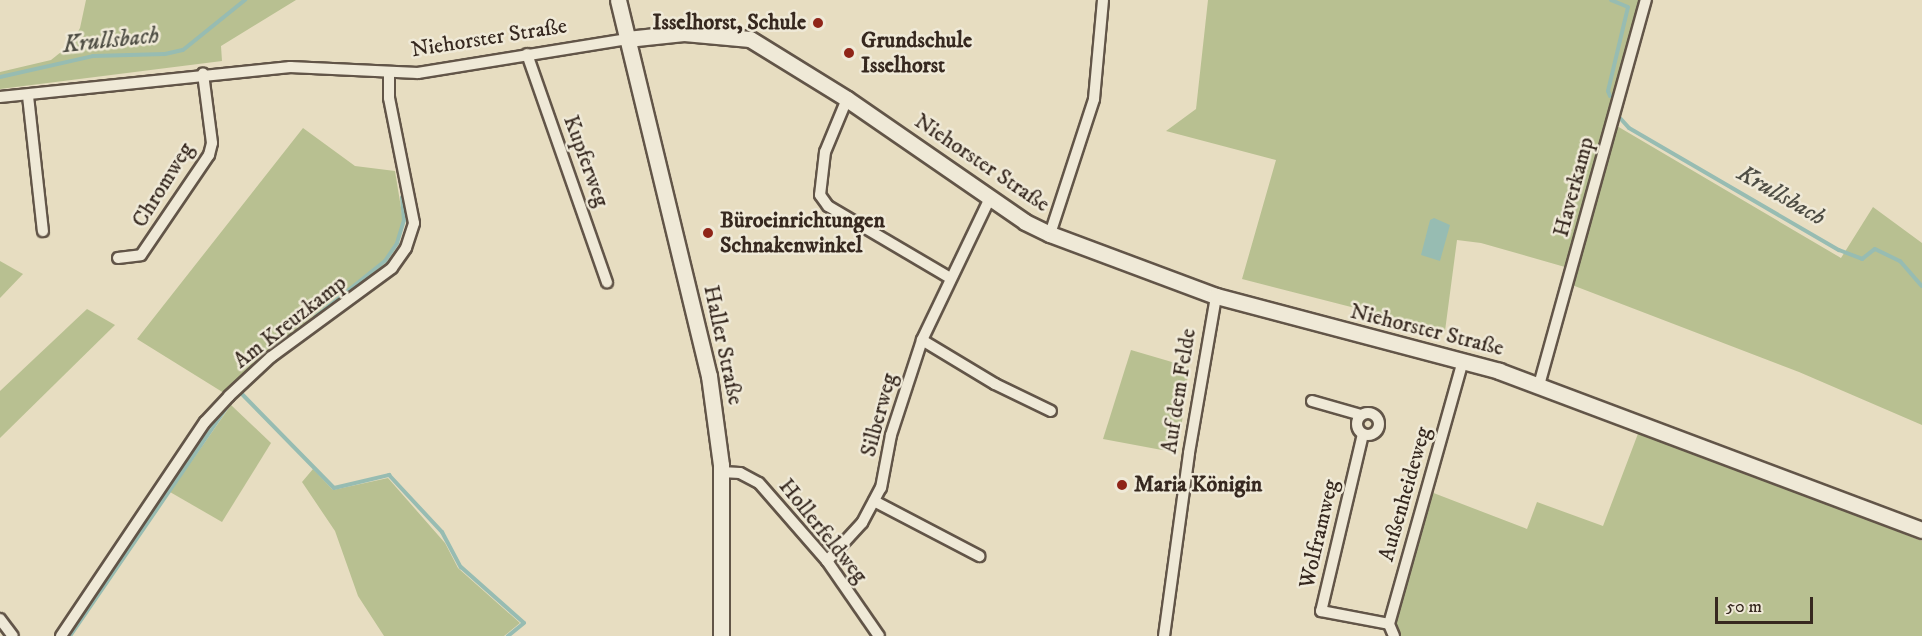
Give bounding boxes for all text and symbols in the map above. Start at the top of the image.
place label: Isselhorst, Schule [653,10,806,36]
street label: Niehorster Straße [409,13,569,63]
marker: Isselhorst, Schule [811,16,825,30]
water label: Krullsbach [61,22,161,60]
place label: Grundschule Isselhorst [861,27,972,78]
marker: Grundschule Isselhorst [842,46,856,60]
street label: Niehorster Straße [909,108,1055,218]
street label: Kupferweg [557,112,615,210]
street label: Haverkamp [1548,134,1600,240]
street label: Chromweg [127,138,199,232]
water label: Krullsbach [1732,159,1830,233]
place label: Büroeinrichtungen Schnakenwinkel [720,207,885,258]
marker: Büroeinrichtungen Schnakenwinkel [701,226,715,240]
street label: Am Kreuzkamp [228,270,352,374]
street label: Haller Straße [697,283,749,407]
street label: Niehorster Straße [1347,298,1507,362]
street label: Auf dem Felde [1156,326,1202,456]
street label: Silberweg [855,370,903,460]
street label: Außenheideweg [1373,424,1437,564]
place label: Maria Königin [1134,472,1262,498]
street label: Hollerfeldweg [773,474,873,588]
street label: Wolframweg [1294,477,1344,591]
marker: Maria Königin [1115,478,1129,492]
scale bar [1718,585,1816,623]
text: 50 m [1726,596,1762,618]

